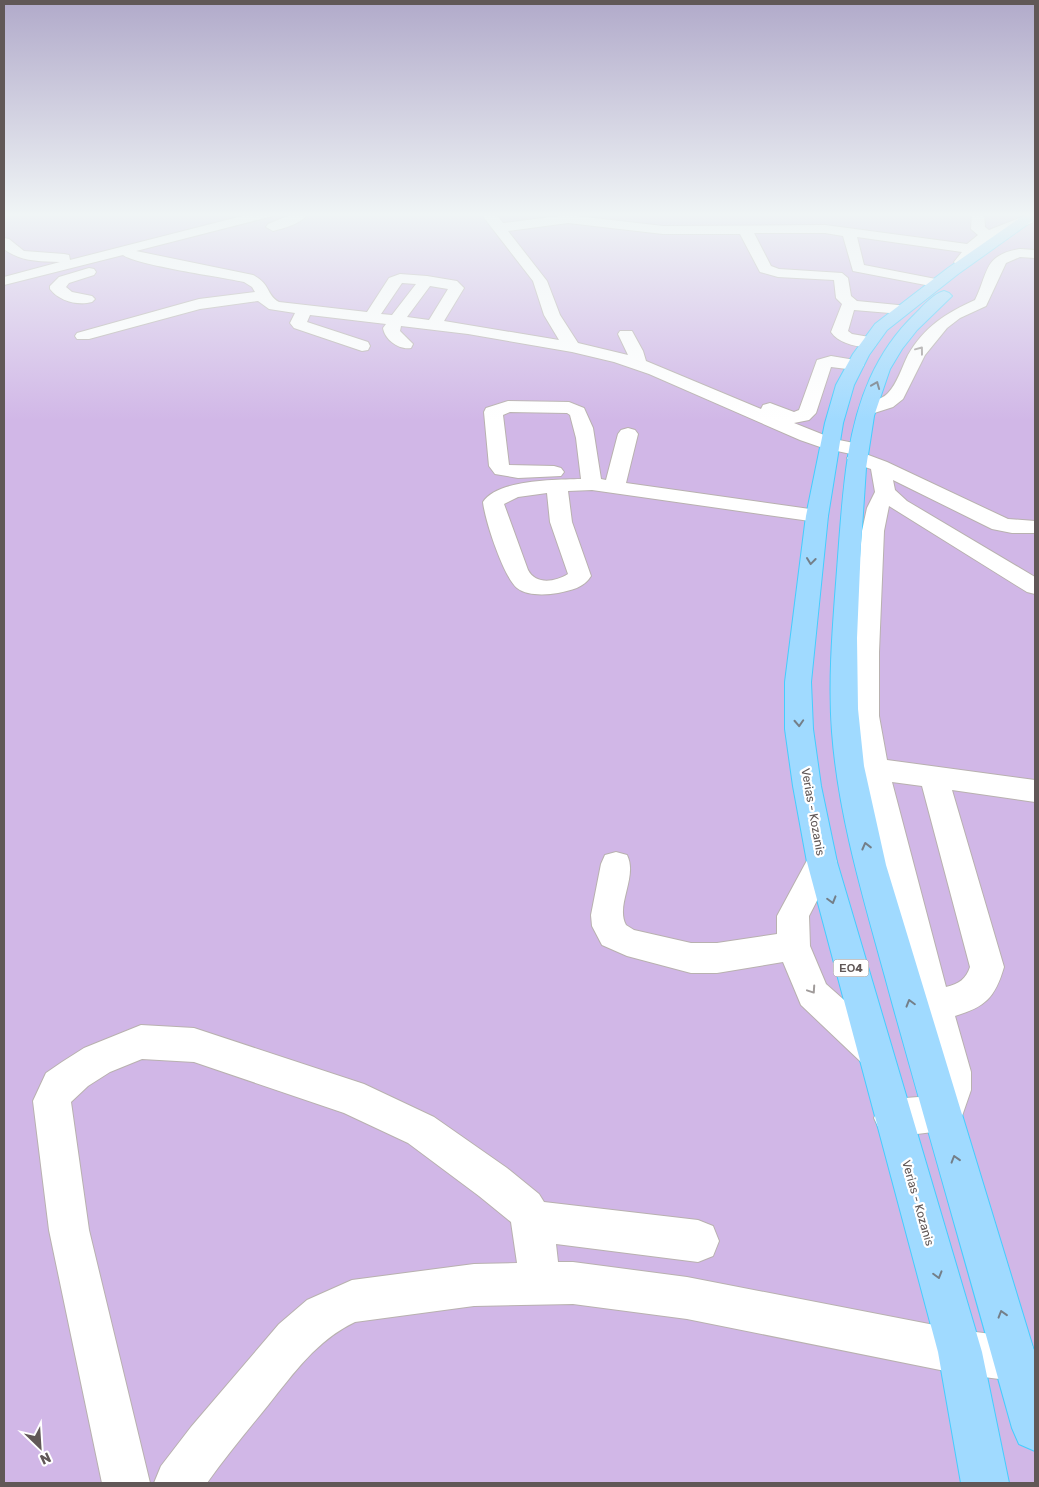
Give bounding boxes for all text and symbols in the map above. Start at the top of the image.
one-way arrow [914,346,923,356]
one-way arrow [871,382,881,390]
one-way arrow [806,557,817,565]
one-way arrow [794,719,805,727]
street label: Verias - Kozanis [798,767,828,857]
one-way arrow [861,841,872,850]
one-way arrow [826,895,837,904]
road number: ΕΟ4 [834,960,868,976]
one-way arrow [806,984,815,994]
one-way arrow [905,999,915,1007]
one-way arrow [950,1155,960,1163]
street label: Verias - Kozanis [899,1159,937,1247]
one-way arrow [932,1270,942,1278]
one-way arrow [997,1311,1007,1319]
north arrow [15,1422,65,1472]
text: N [37,1448,53,1468]

